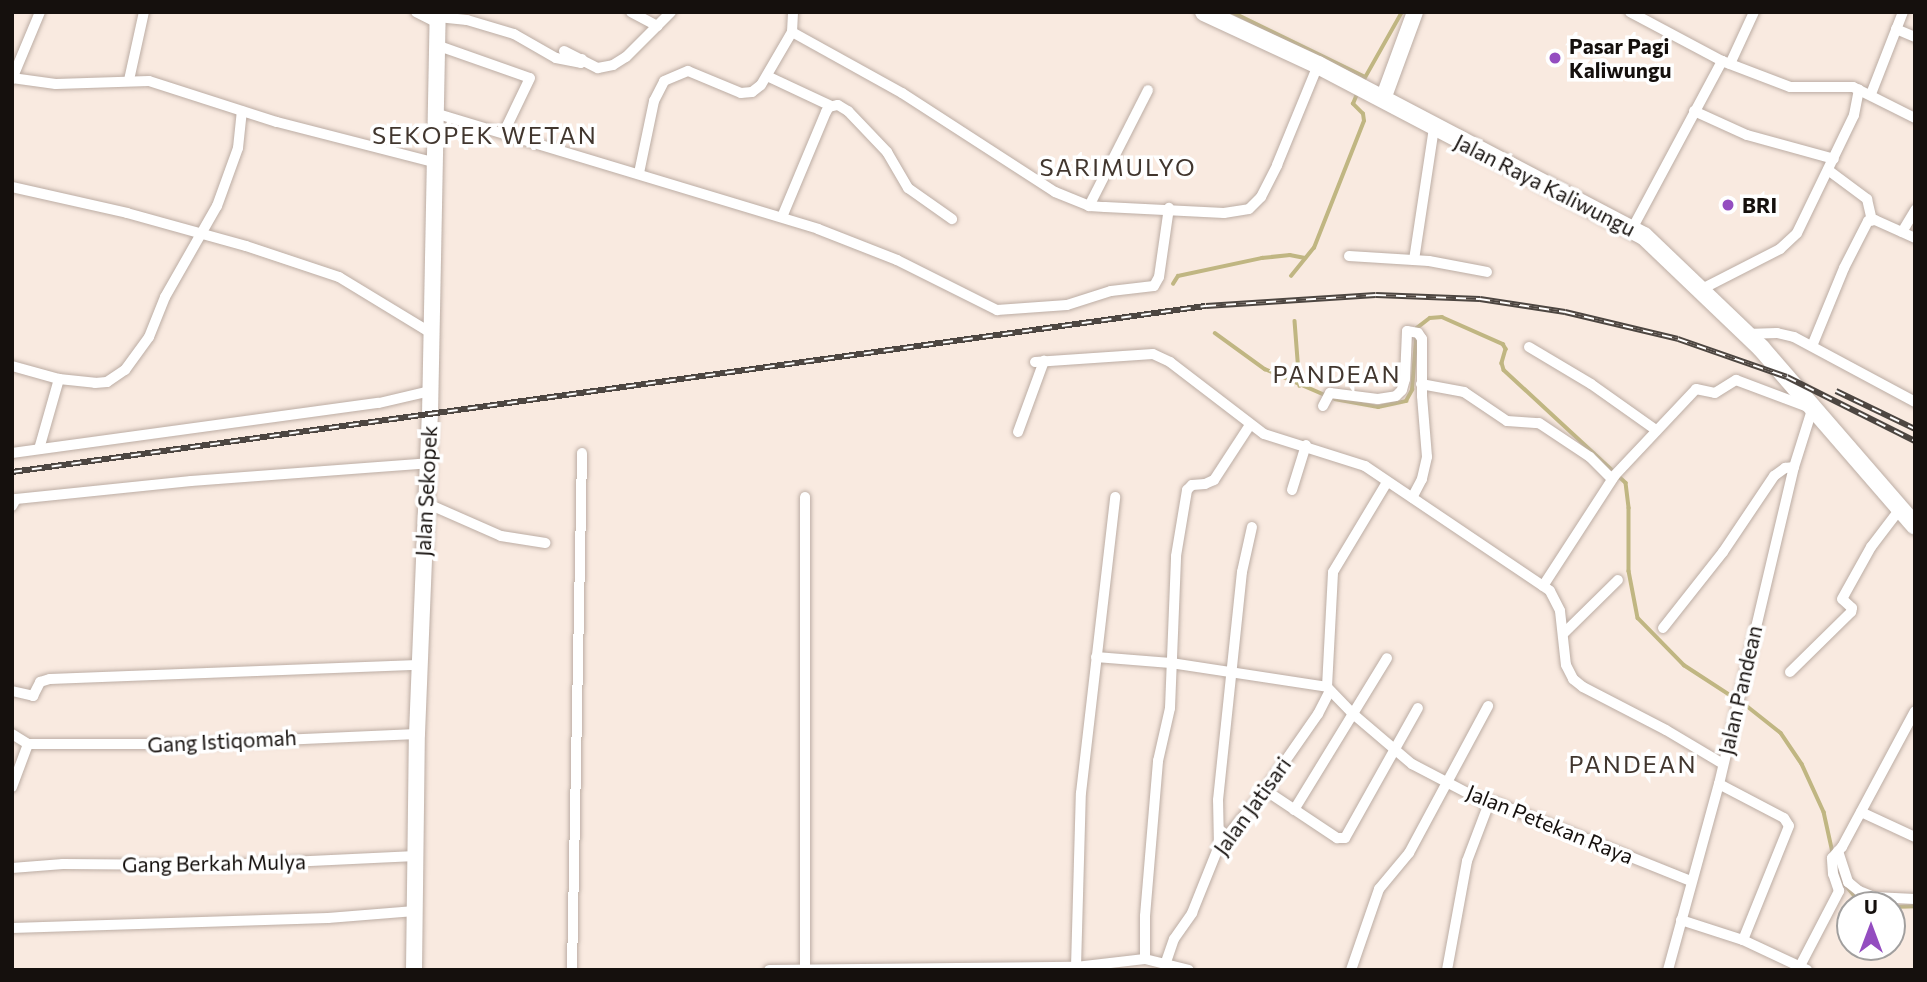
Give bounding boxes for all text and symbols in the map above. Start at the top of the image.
place label: Pasar Pagi Kaliwungu [1569,33,1671,83]
marker: Pasar Pagi Kaliwungu [1547,50,1563,66]
district label: SEKOPEK WETAN [374,121,596,149]
street label: Jalan Raya Kaliwungu [1450,129,1640,241]
district label: SARIMULYO [1041,153,1195,181]
place label: BRI [1742,192,1777,218]
marker: BRI [1720,197,1736,213]
district label: PANDEAN [1273,360,1401,388]
street label: Jalan Sekopek [410,425,442,557]
street label: Jalan Pandean [1713,623,1767,757]
street label: Gang Istiqomah [147,725,297,757]
district label: PANDEAN [1569,750,1697,778]
street label: Jalan Jatisari [1208,752,1296,860]
street label: Jalan Petekan Raya [1463,779,1637,869]
street label: Gang Berkah Mulya [122,849,306,877]
north arrow [1836,891,1906,961]
text: U [1864,895,1878,918]

